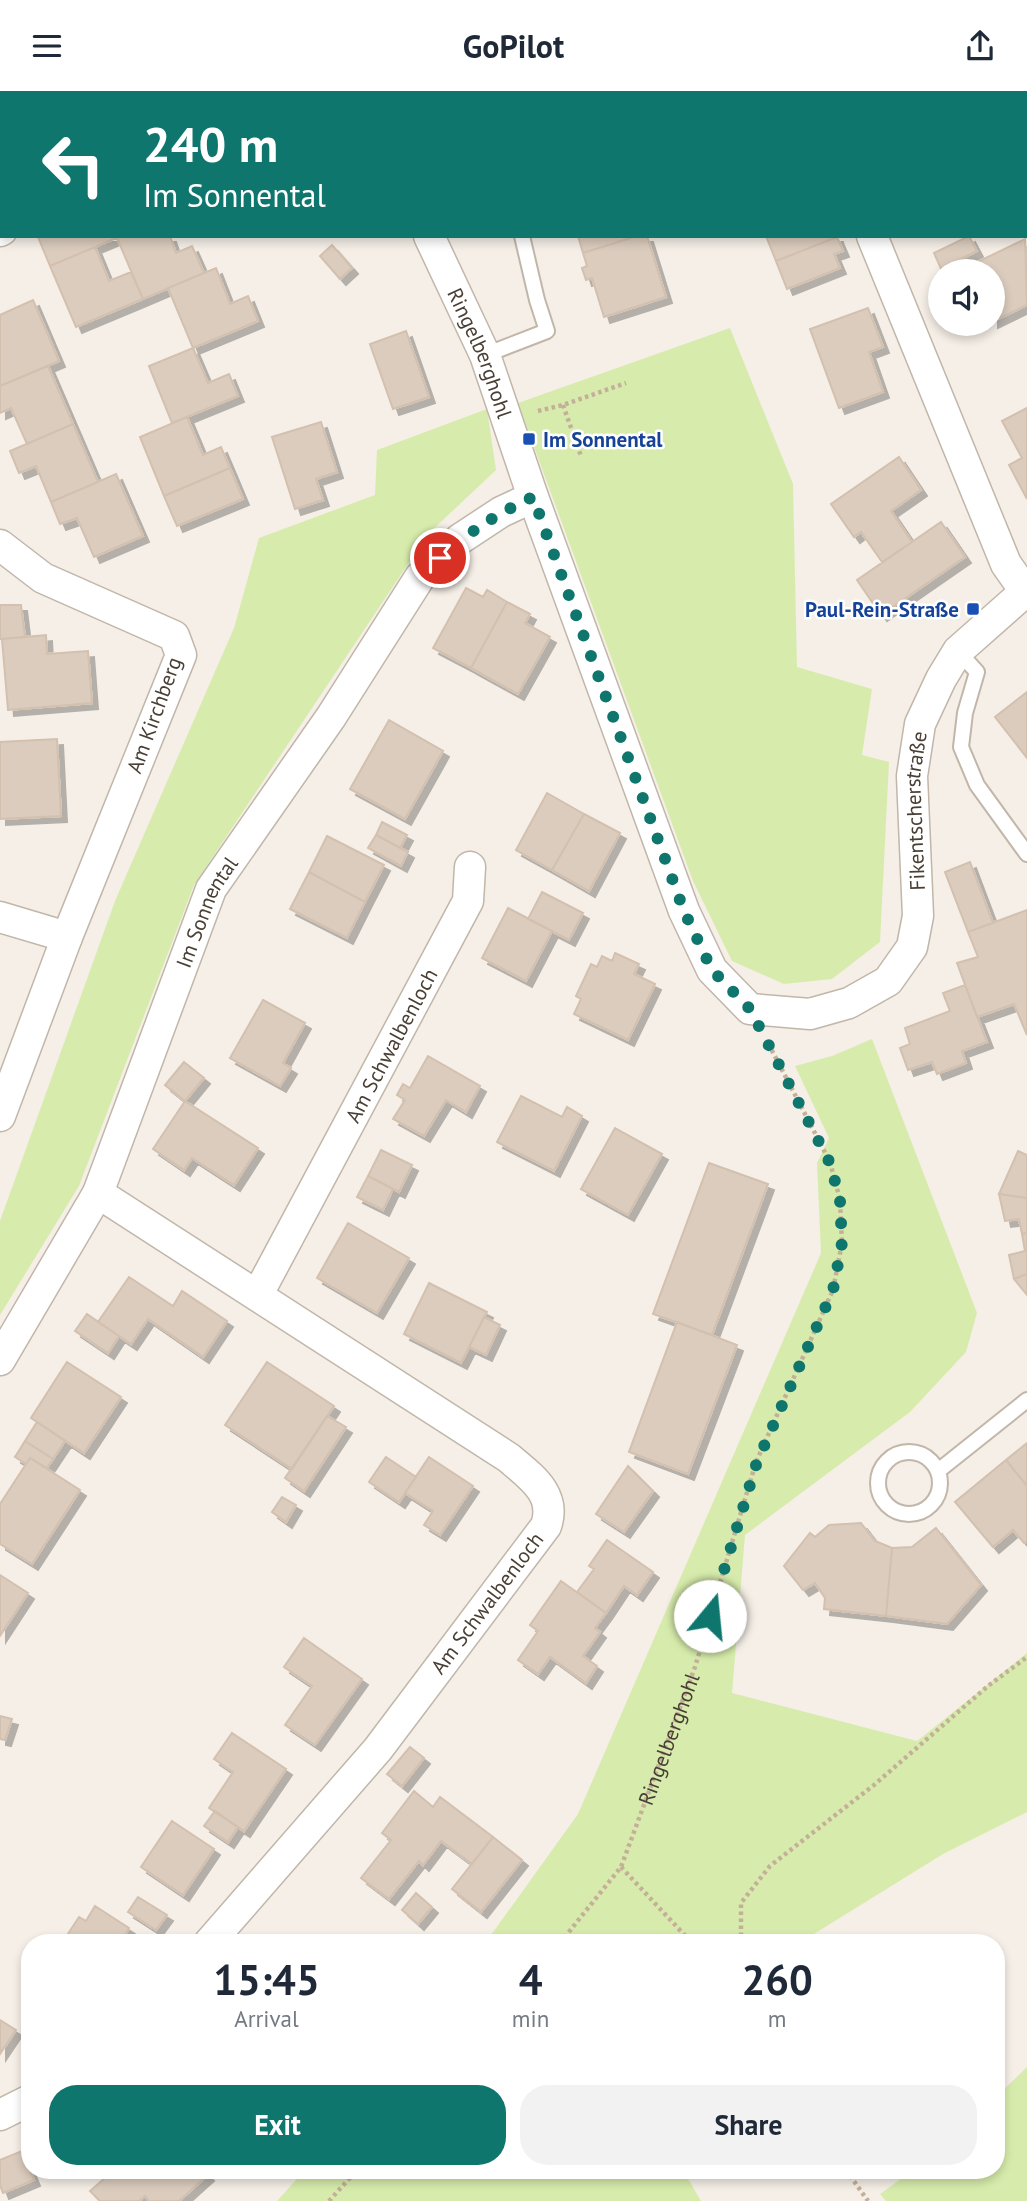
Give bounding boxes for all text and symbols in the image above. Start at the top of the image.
text: GoPilot [463,25,564,67]
icon: menu [28,27,66,65]
icon: share [961,27,999,65]
text: 240 m [143,112,278,176]
icon: left [28,119,119,210]
text: Im Sonnental [143,174,326,216]
map controls [928,259,1005,336]
button: sound [928,259,1005,336]
street label: Ringelberghohl [442,283,519,422]
place label: Im Sonnental [543,426,663,453]
marker: Im Sonnental [521,431,537,447]
pin [410,528,470,588]
icon: arrive [421,539,459,577]
place label: Paul-Rein-Straße [805,596,959,623]
marker: Paul-Rein-Straße [965,601,981,617]
street label: Am Kirchberg [120,653,188,777]
street label: Fikentscherstraße [898,729,932,891]
street label: Im Sonnental [169,851,243,971]
street label: Am Schwalbenloch [339,964,443,1127]
street label: Am Schwalbenloch [425,1527,549,1679]
position arrow [673,1579,747,1653]
street label: Ringelberghohl [632,1669,705,1809]
text: 15:45 [213,1952,320,2007]
text: 4 [519,1952,542,2007]
text: 260 [741,1952,813,2007]
text: Arrival [234,2004,299,2033]
text: min [512,2004,549,2033]
text: m [768,2004,786,2033]
button: Exit [49,2085,506,2165]
button: Share [520,2085,977,2165]

